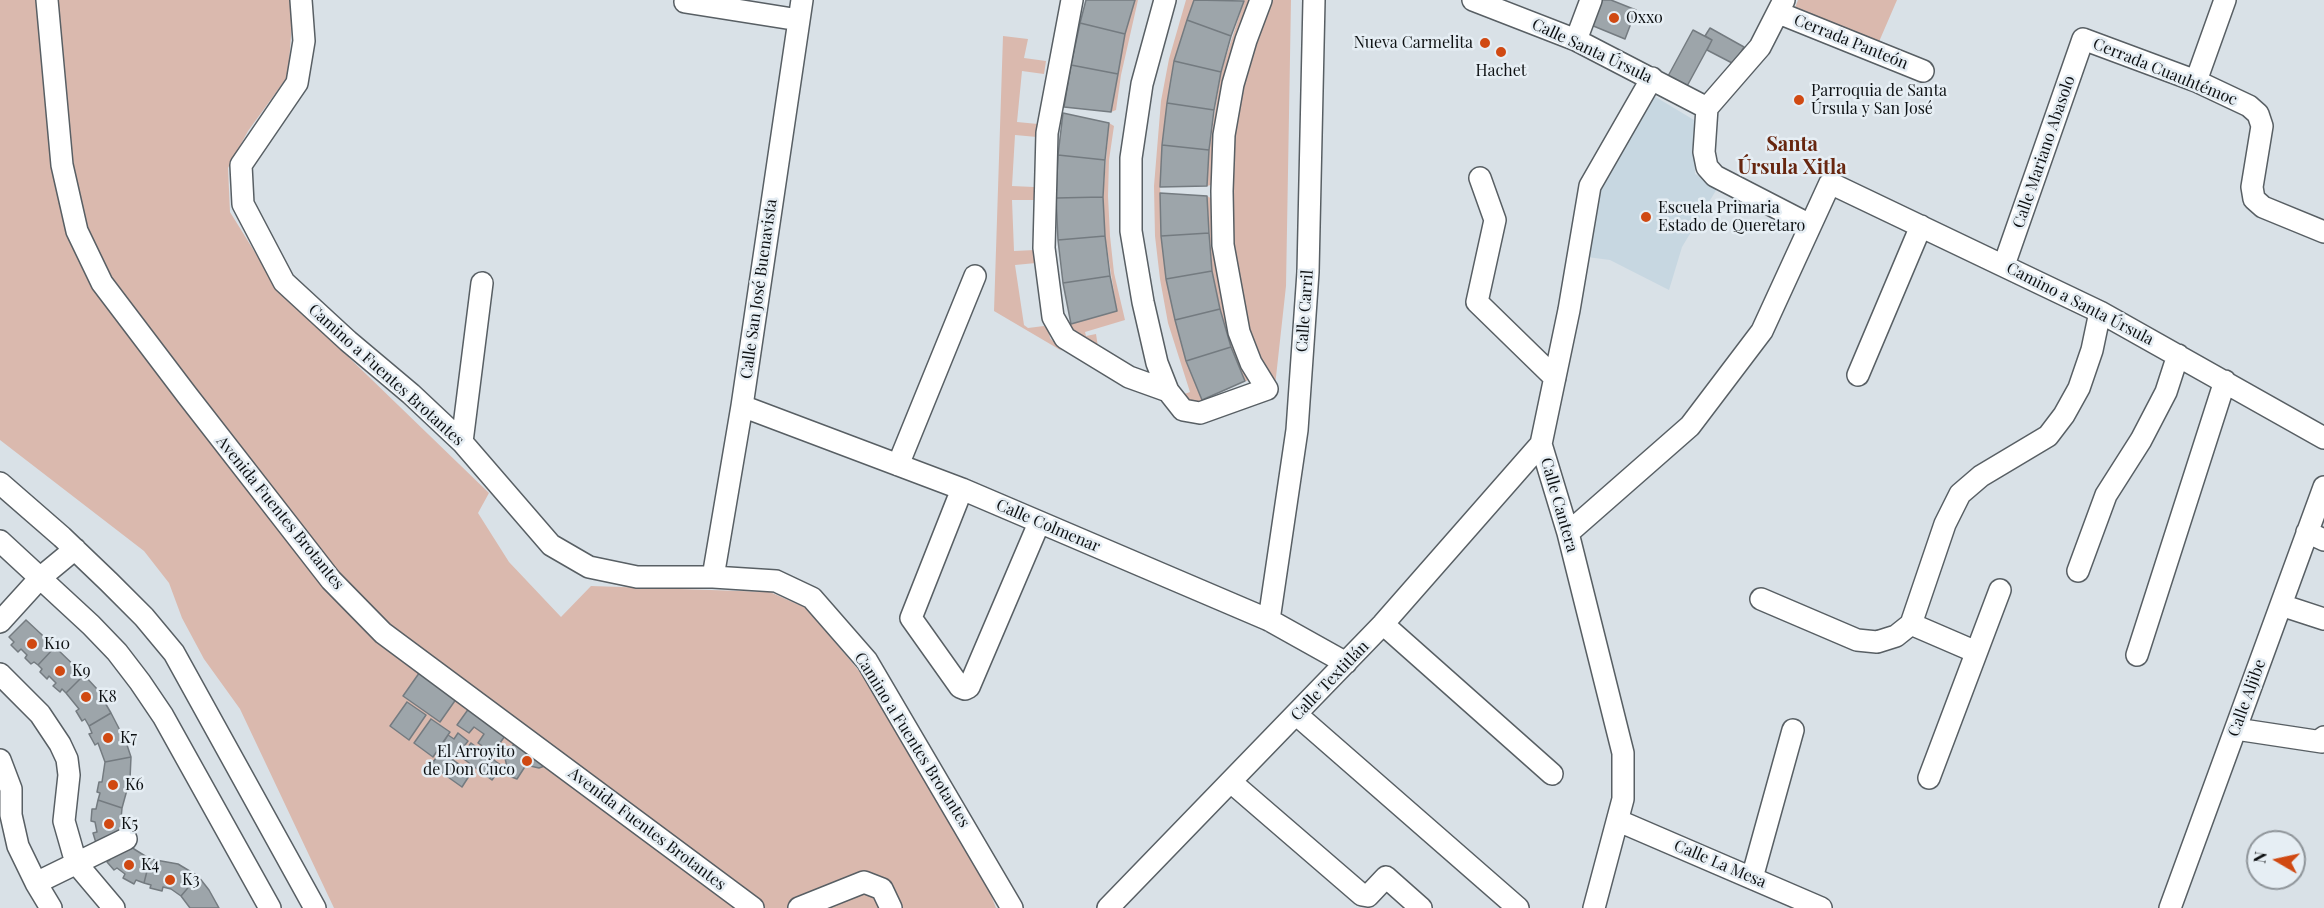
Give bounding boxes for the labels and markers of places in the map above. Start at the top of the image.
place label: Oxxo [1626,8,1663,28]
marker: Oxxo [1607,11,1621,25]
place label: Nueva Carmelita [1354,33,1473,53]
marker: Nueva Carmelita [1478,36,1492,50]
marker: Hachet [1494,45,1508,59]
place label: Hachet [1476,61,1526,81]
place label: Parroquia de Santa Úrsula y San José [1811,81,1947,119]
marker: Parroquia de Santa Úrsula y San José [1792,93,1806,107]
place label: Escuela Primaria Estado de Queretaro [1658,198,1805,236]
marker: Escuela Primaria Estado de Queretaro [1639,210,1653,224]
place label: K10 [44,634,70,654]
marker: K10 [25,637,39,651]
place label: K9 [72,661,91,681]
marker: K9 [53,664,67,678]
place label: K8 [98,687,117,707]
marker: K8 [79,690,93,704]
place label: K7 [120,728,137,748]
marker: K7 [101,731,115,745]
place label: El Arroyito de Don Cuco [423,742,515,780]
marker: El Arroyito de Don Cuco [520,754,534,768]
place label: K6 [125,775,144,795]
marker: K6 [106,778,120,792]
place label: K5 [121,814,138,834]
marker: K5 [102,817,116,831]
place label: K4 [141,855,159,875]
marker: K4 [122,858,136,872]
place label: K3 [182,870,200,890]
marker: K3 [163,873,177,887]

